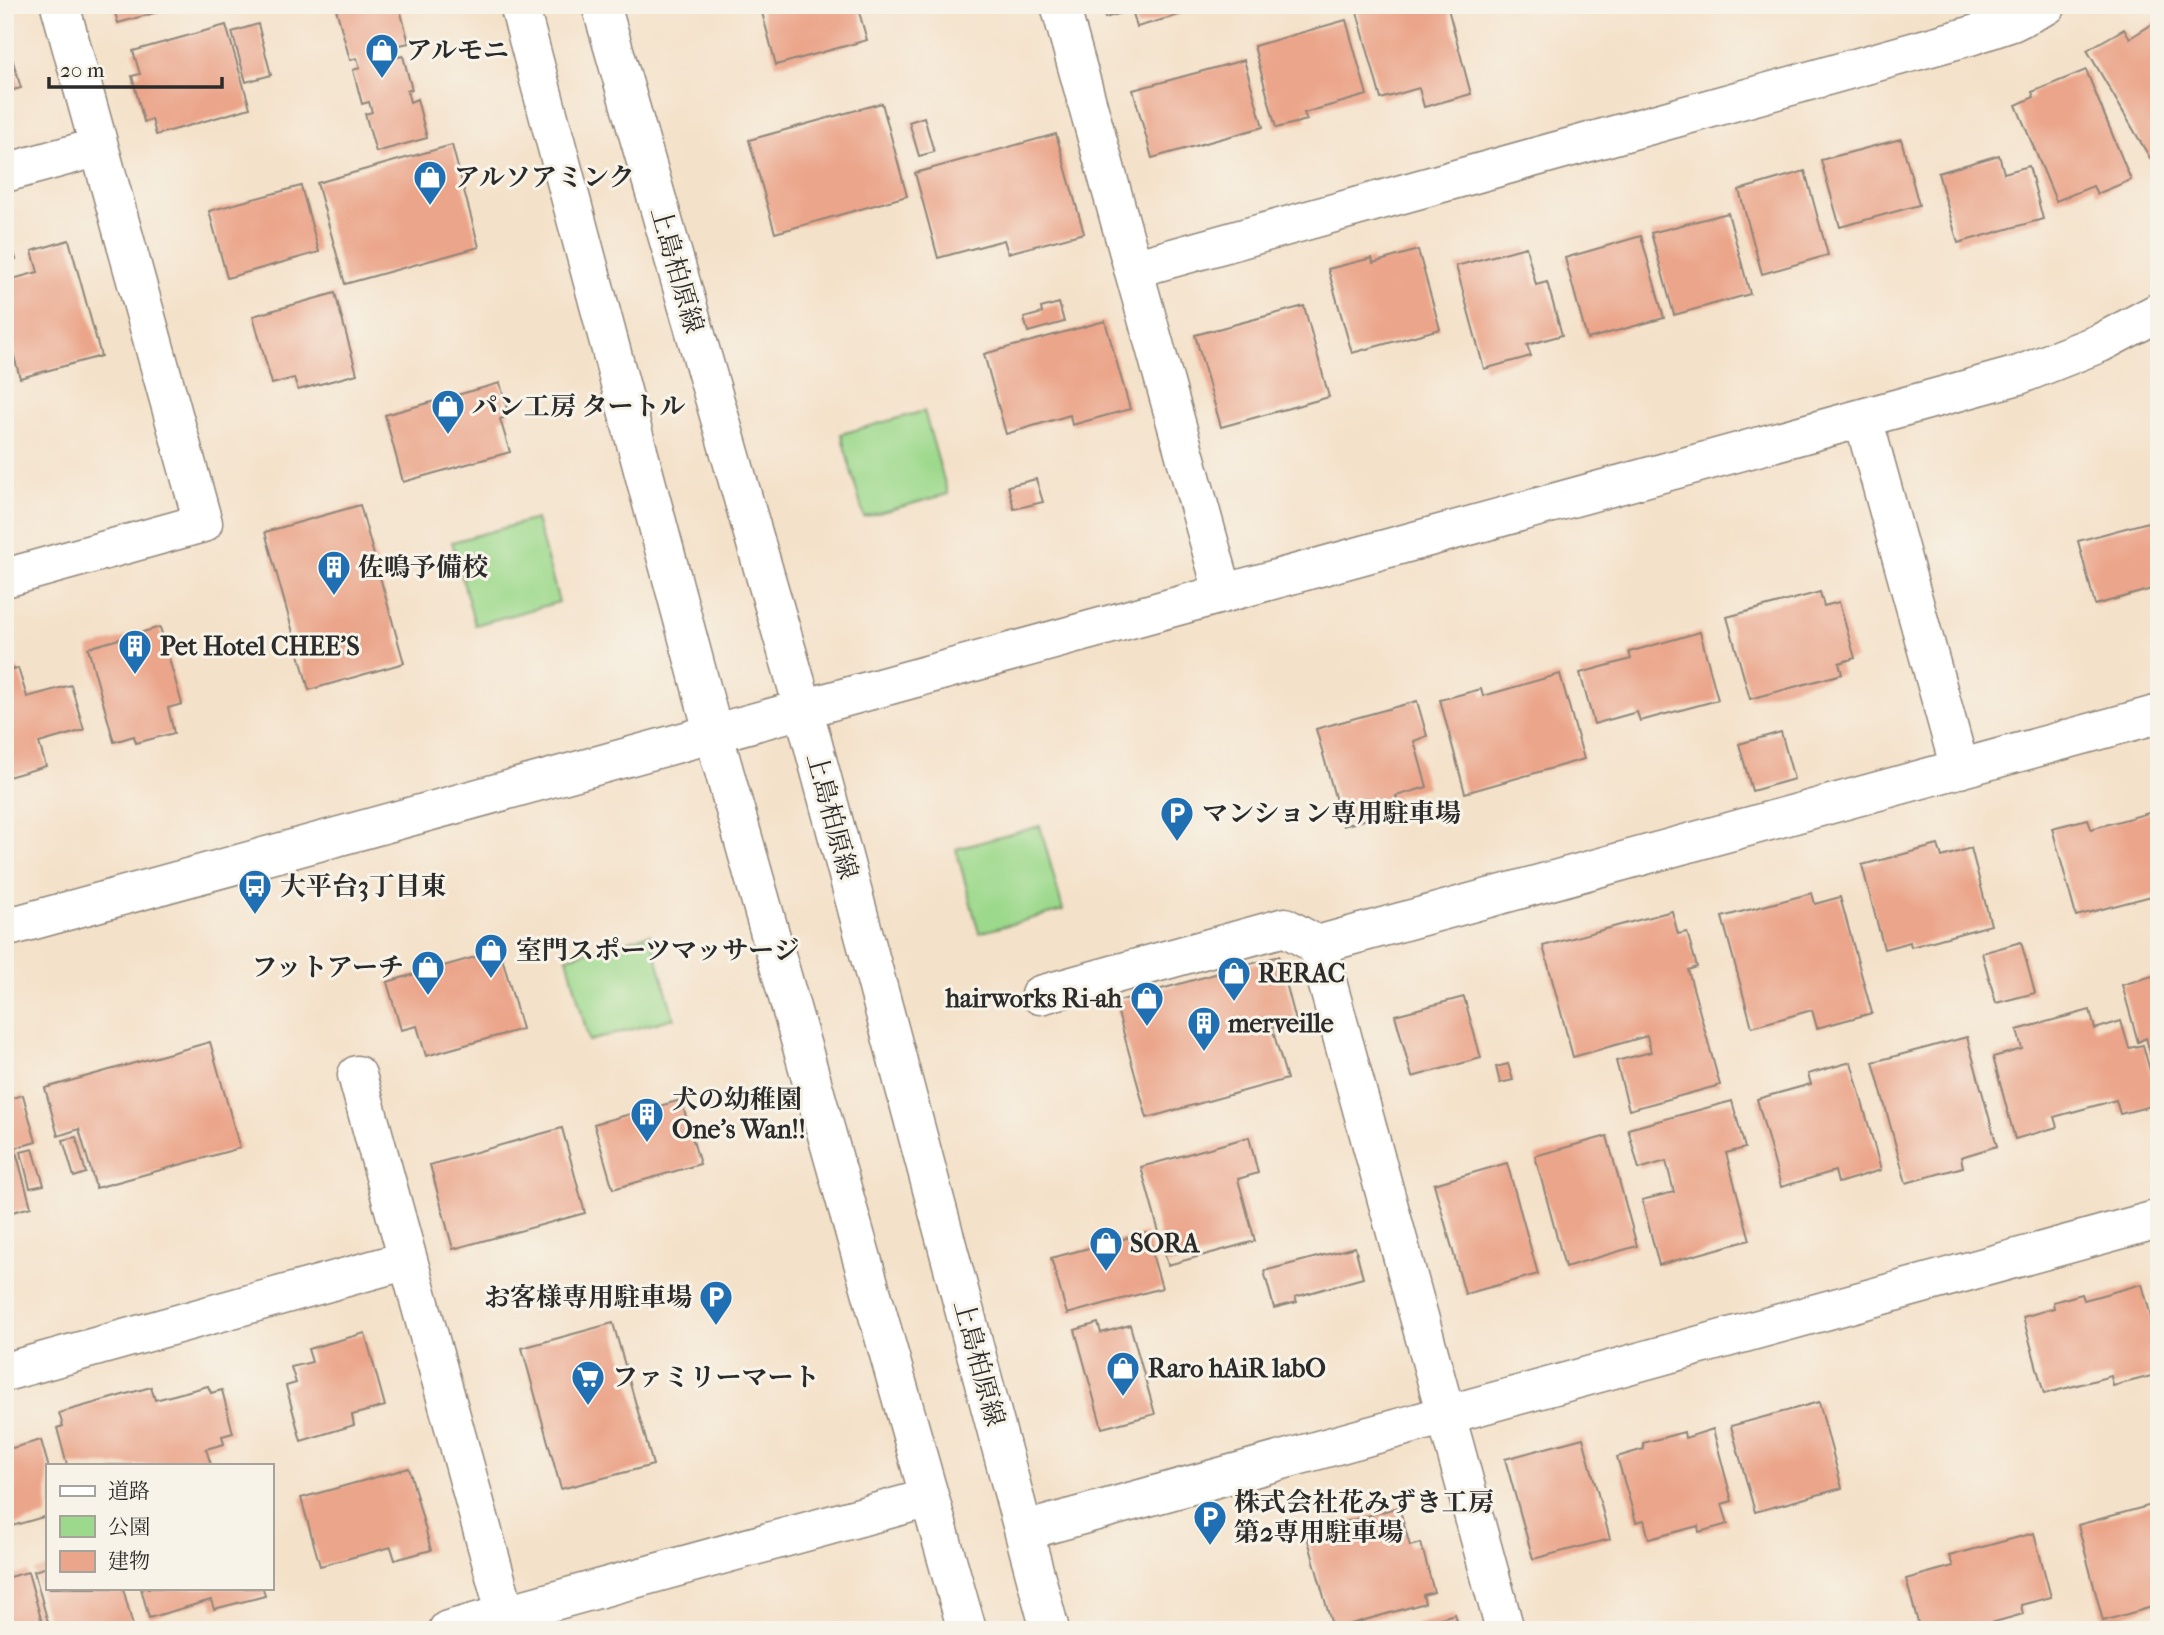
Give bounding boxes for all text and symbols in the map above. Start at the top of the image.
shop icon: アルモニ [363,31,401,80]
place label: アルモニ [406,35,509,66]
scale bar [49,46,222,90]
text: 20 m [60,58,105,82]
shop icon: アルソアミンク [411,158,449,207]
place label: アルソアミンク [454,162,634,193]
street label: 上島柏原線 [644,203,710,337]
shop icon: パン工房 タートル [429,387,467,436]
place label: パン工房 タートル [472,391,686,422]
building icon: 佐鳴予備校 [315,548,353,597]
place label: 佐鳴予備校 [358,552,488,583]
building icon: Pet Hotel CHEE'S [116,627,154,676]
place label: Pet Hotel CHEE'S [160,631,360,662]
street label: 上島柏原線 [800,749,864,883]
parking icon: マンション専用駐車場 [1158,794,1196,843]
place label: マンション専用駐車場 [1202,798,1461,829]
bus stop icon: 大平台3丁目東 [236,867,274,916]
place label: 大平台3丁目東 [280,871,447,902]
shop icon: 室門スポーツマッサージ [472,931,510,980]
place label: 室門スポーツマッサージ [516,935,799,966]
shop icon: フットアーチ [409,948,447,997]
place label: フットアーチ [251,952,404,983]
shop icon: RERAC [1215,954,1253,1003]
place label: RERAC [1258,958,1345,989]
shop icon: hairworks Ri-ah [1128,979,1166,1028]
place label: hairworks Ri-ah [944,983,1122,1014]
building icon: merveille [1185,1004,1223,1053]
place label: merveille [1227,1008,1334,1039]
place label: 犬の幼稚園 One's Wan!! [672,1084,806,1145]
building icon: 犬の幼稚園 One's Wan!! [628,1095,666,1144]
shop icon: SORA [1087,1224,1125,1273]
place label: SORA [1130,1228,1201,1259]
parking icon: お客様専用駐車場 [697,1278,735,1327]
place label: お客様専用駐車場 [484,1282,692,1313]
street label: 上島柏原線 [947,1296,1011,1430]
shop icon: Raro hAiR labO [1104,1349,1142,1398]
place label: Raro hAiR labO [1148,1353,1326,1384]
supermarket icon: ファミリーマート [569,1358,607,1407]
place label: ファミリーマート [612,1362,819,1393]
legend [46,1464,273,1590]
text: 道路 [108,1479,150,1503]
place label: 株式会社花みずき工房 第2専用駐車場 [1234,1487,1494,1548]
parking icon: 株式会社花みずき工房 第2専用駐車場 [1191,1498,1229,1547]
text: 公園 [108,1515,150,1539]
text: 建物 [108,1549,150,1573]

